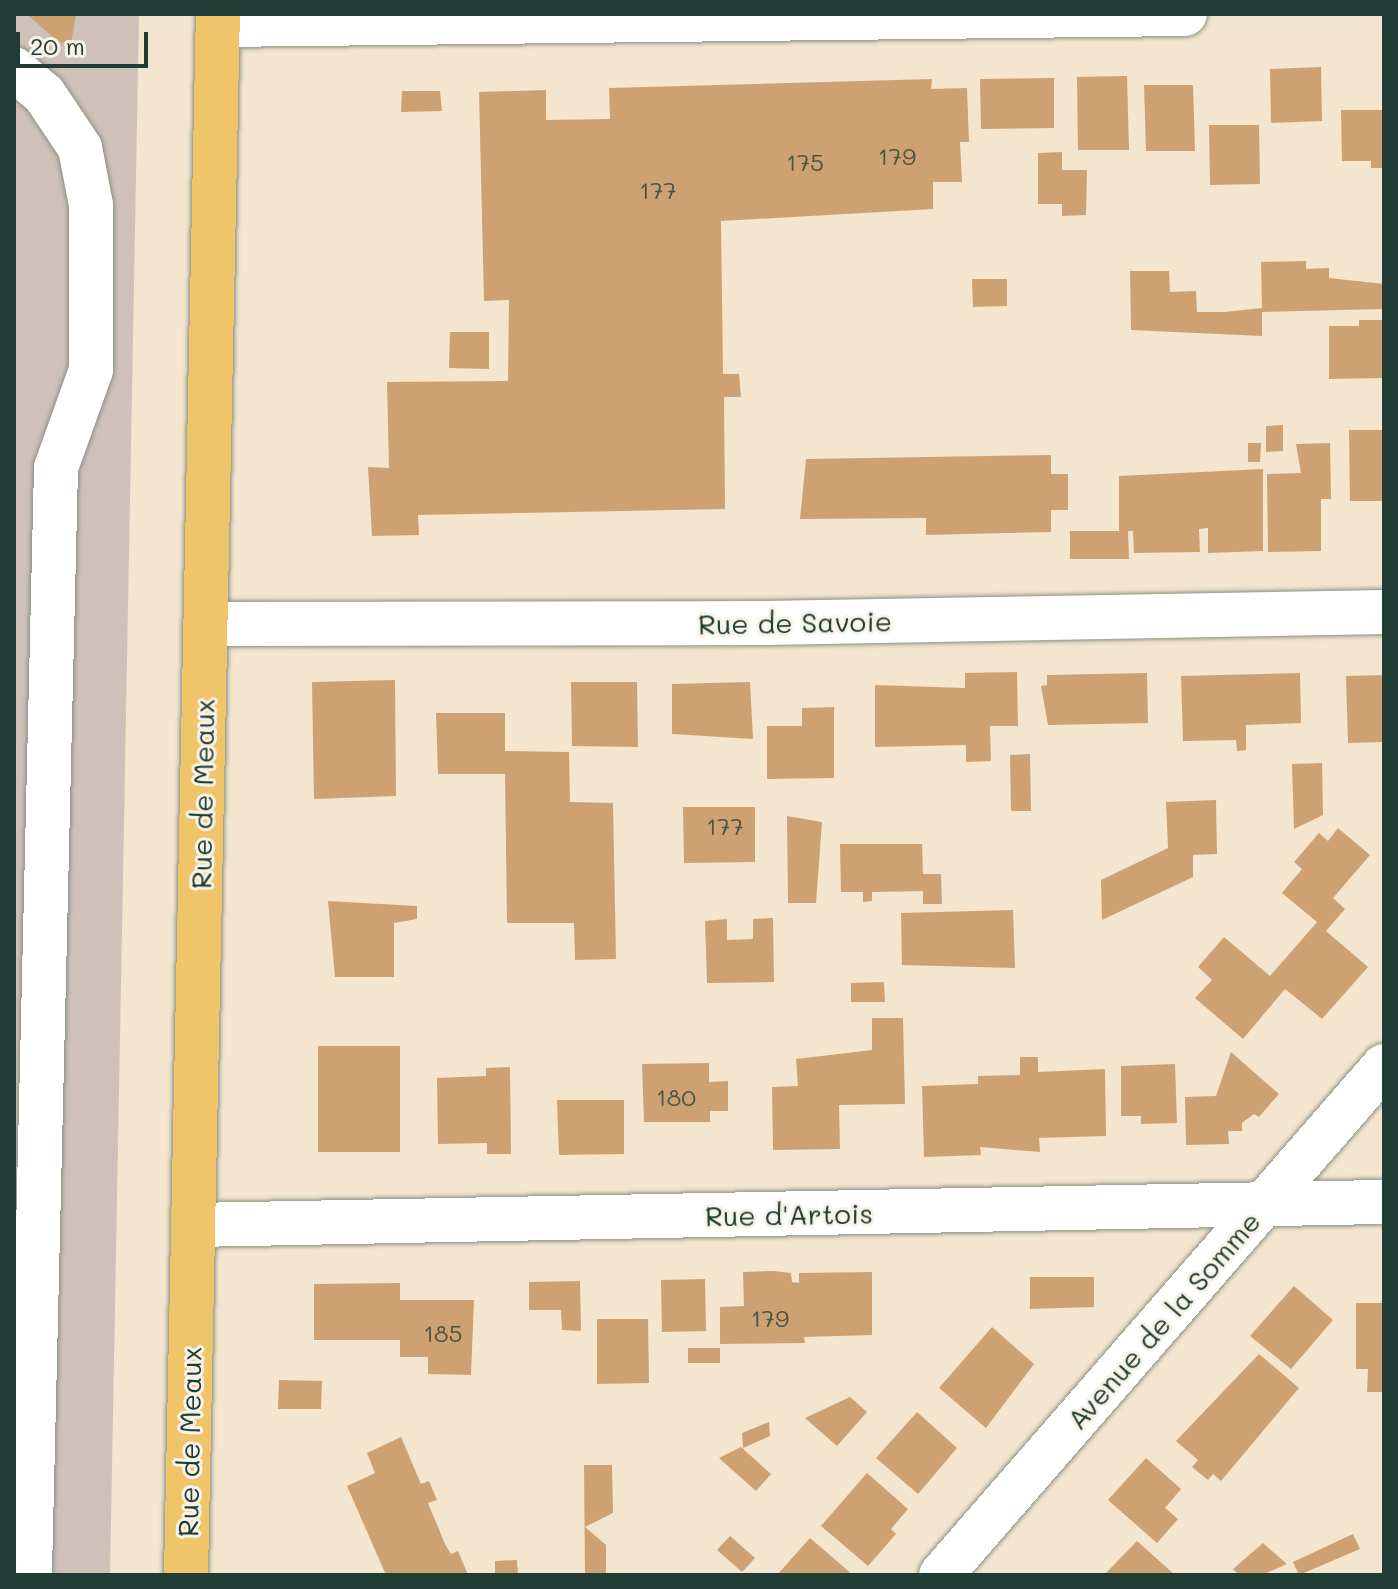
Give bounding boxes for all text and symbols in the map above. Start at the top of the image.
scale bar [20,16,152,66]
text: 20 m [30,30,85,61]
house number: 179 [878,142,916,170]
house number: 175 [786,148,824,176]
house number: 177 [639,176,677,204]
street label: Rue de Savoie [698,604,892,640]
street label: Rue de Meaux [184,699,220,889]
house number: 177 [706,812,744,840]
house number: 180 [656,1083,696,1111]
street label: Rue d'Artois [705,1196,873,1232]
street label: Avenue de la Somme [1059,1204,1267,1436]
house number: 179 [751,1304,789,1332]
house number: 185 [423,1319,463,1347]
street label: Rue de Meaux [171,1347,207,1537]

